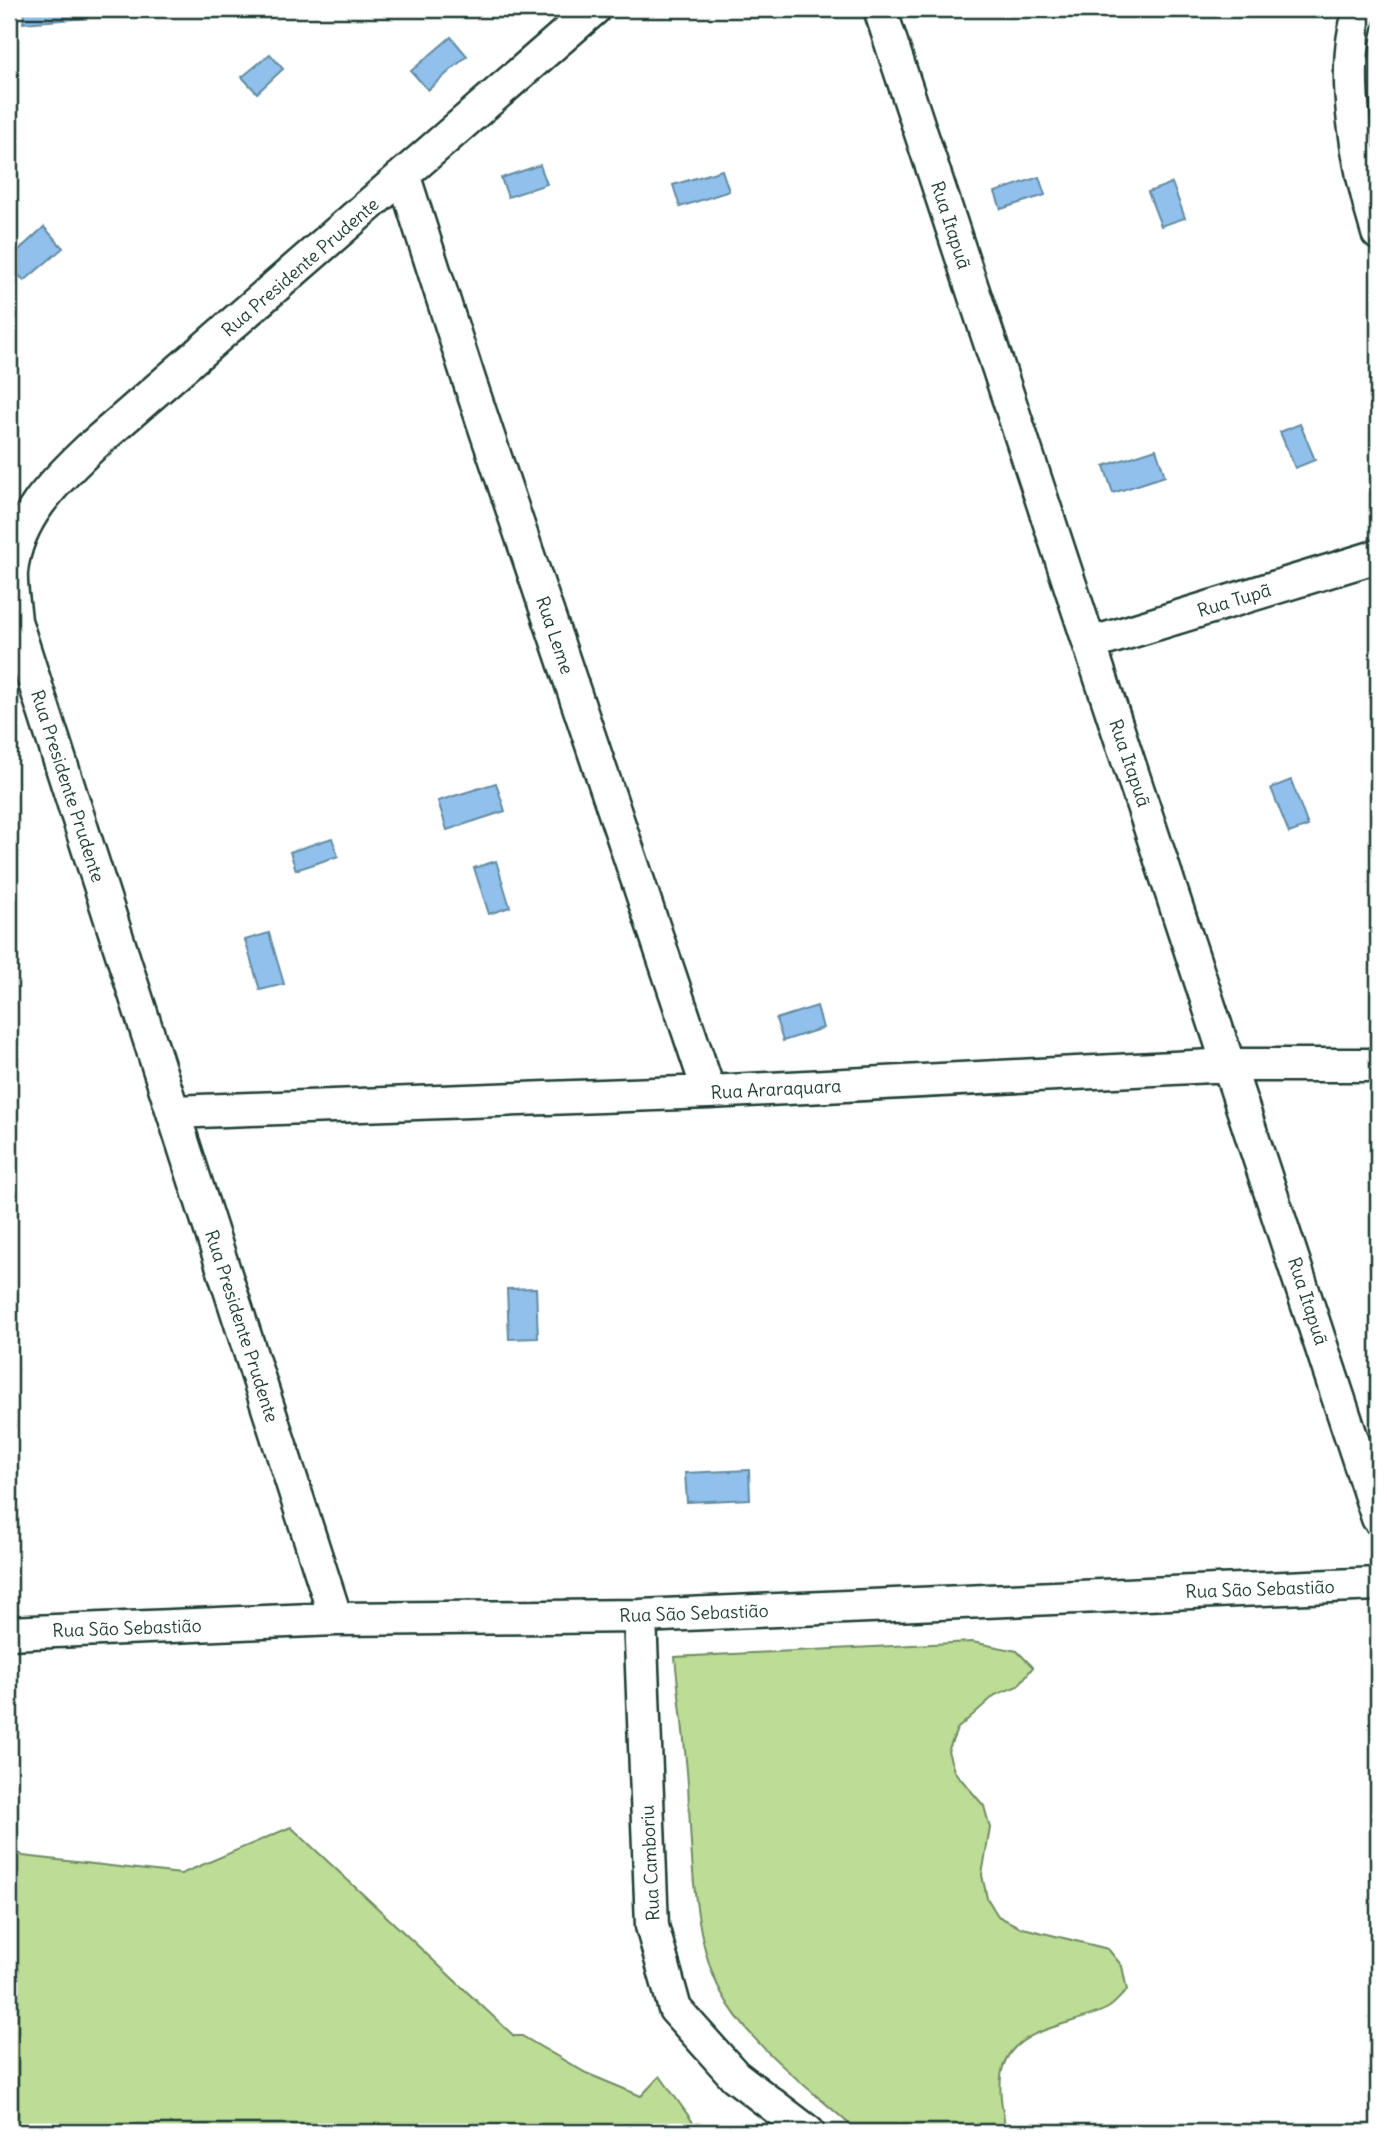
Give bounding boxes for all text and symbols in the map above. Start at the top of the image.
street label: Rua Itapuã [926,178,976,272]
street label: Rua Presidente Prudente [217,192,383,342]
street label: Rua Tupã [1195,578,1273,622]
street label: Rua Leme [531,593,579,677]
street label: Rua Presidente Prudente [26,687,110,885]
street label: Rua Itapuã [1104,716,1156,810]
street label: Rua Araraquara [710,1074,842,1104]
street label: Rua Presidente Prudente [200,1227,284,1425]
street label: Rua Itapuã [1283,1254,1333,1348]
street label: Rua São Sebastião [1185,1575,1335,1603]
street label: Rua São Sebastião [619,1599,769,1627]
street label: Rua São Sebastião [52,1614,202,1642]
street label: Rua Camboriu [635,1804,665,1922]

